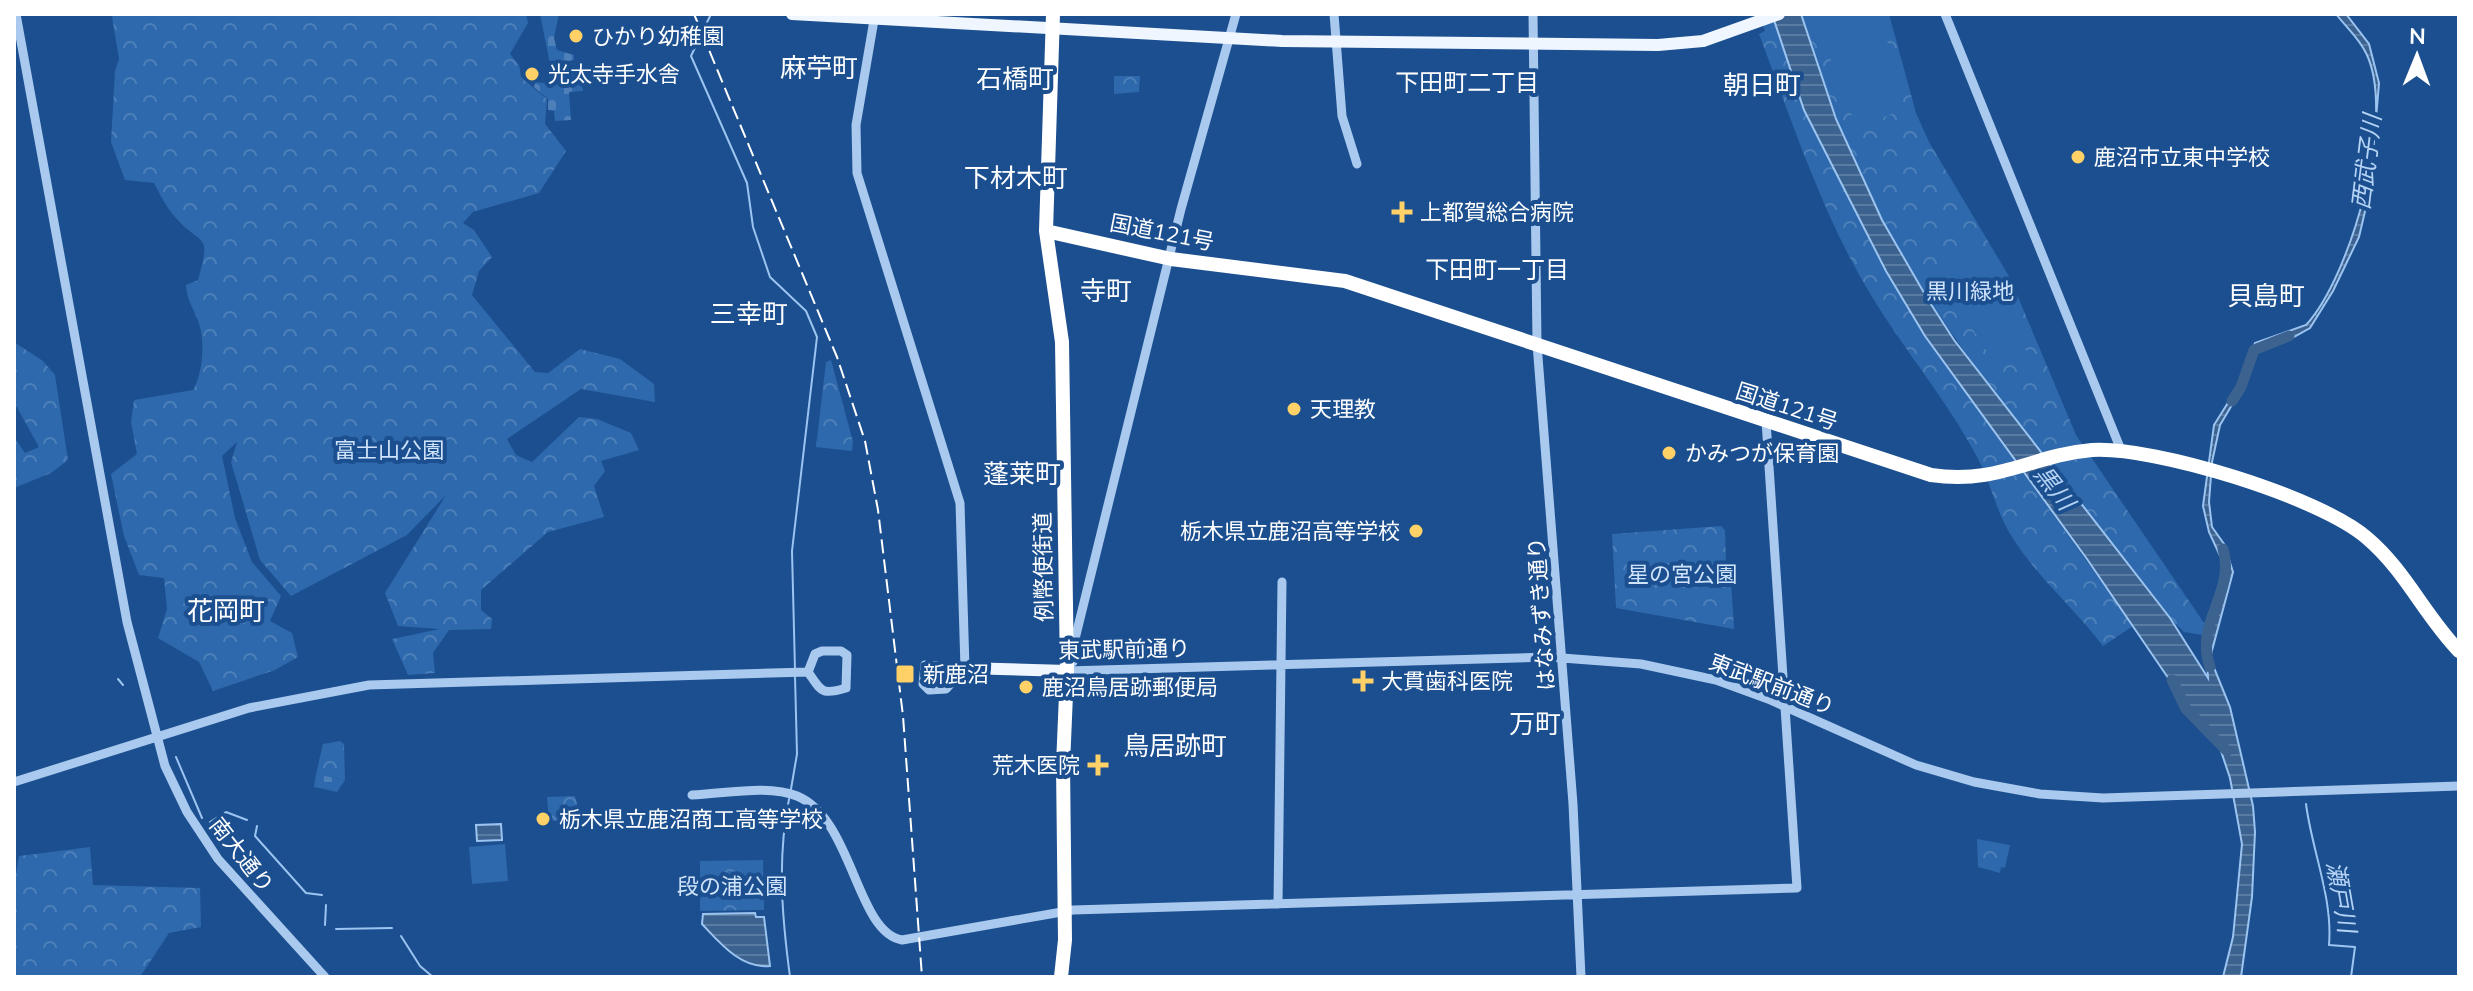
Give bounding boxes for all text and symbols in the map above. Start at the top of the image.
north arrow [2377,16,2457,96]
place label: ひかり幼稚園 [592,22,724,50]
text: N [2409,22,2426,50]
marker: ひかり幼稚園 [567,27,585,45]
district label: 麻苧町 [780,51,858,84]
place label: 光太寺手水舎 [548,60,680,88]
district label: 石橋町 [976,62,1054,95]
marker: 光太寺手水舎 [523,65,541,83]
district label: 下田町二丁目 [1395,67,1539,97]
district label: 朝日町 [1723,68,1801,101]
water label: 西武子川 [2345,109,2387,211]
place label: 鹿沼市立東中学校 [2094,143,2270,171]
marker: 鹿沼市立東中学校 [2069,148,2087,166]
district label: 下材木町 [964,161,1068,194]
place label: 上都賀総合病院 [1420,198,1574,226]
marker: 上都賀総合病院 [1391,201,1413,223]
street label: 国道121号 [1107,208,1217,256]
district label: 下田町一丁目 [1425,254,1569,284]
district label: 寺町 [1080,274,1132,307]
park label: 黒川緑地 [1926,277,2014,305]
district label: 貝島町 [2227,279,2305,312]
district label: 三幸町 [710,297,788,330]
street label: 国道121号 [1732,376,1842,436]
place label: 天理教 [1310,395,1376,423]
marker: 天理教 [1285,400,1303,418]
park label: 富士山公園 [334,436,444,464]
place label: かみつが保育園 [1685,439,1839,467]
marker: かみつが保育園 [1660,444,1678,462]
district label: 蓬莱町 [983,457,1061,490]
water label: 黒川 [2028,459,2083,518]
street label: 例幣使街道 [1028,512,1058,622]
place label: 栃木県立鹿沼高等学校 [1180,517,1400,545]
marker: 栃木県立鹿沼高等学校 [1407,522,1425,540]
street label: はなみずき通り [1522,536,1560,692]
park label: 星の宮公園 [1627,560,1737,588]
district label: 花岡町 [187,594,265,627]
street label: 東武駅前通り [1058,634,1190,664]
street label: 東武駅前通り [1705,647,1839,721]
place label: 新鹿沼 [923,660,989,688]
marker: 新鹿沼 [894,663,916,685]
place label: 大貫歯科医院 [1381,667,1513,695]
marker: 大貫歯科医院 [1352,670,1374,692]
place label: 鹿沼鳥居跡郵便局 [1042,673,1218,701]
marker: 鹿沼鳥居跡郵便局 [1017,678,1035,696]
district label: 万町 [1509,707,1561,740]
district label: 鳥居跡町 [1123,729,1227,762]
place label: 荒木医院 [992,751,1080,779]
marker: 荒木医院 [1087,754,1109,776]
place label: 栃木県立鹿沼商工高等学校 [559,805,823,833]
marker: 栃木県立鹿沼商工高等学校 [534,810,552,828]
street label: 南大通り [204,812,280,898]
water label: 瀬戸川 [2321,859,2364,938]
park label: 段の浦公園 [677,872,787,900]

